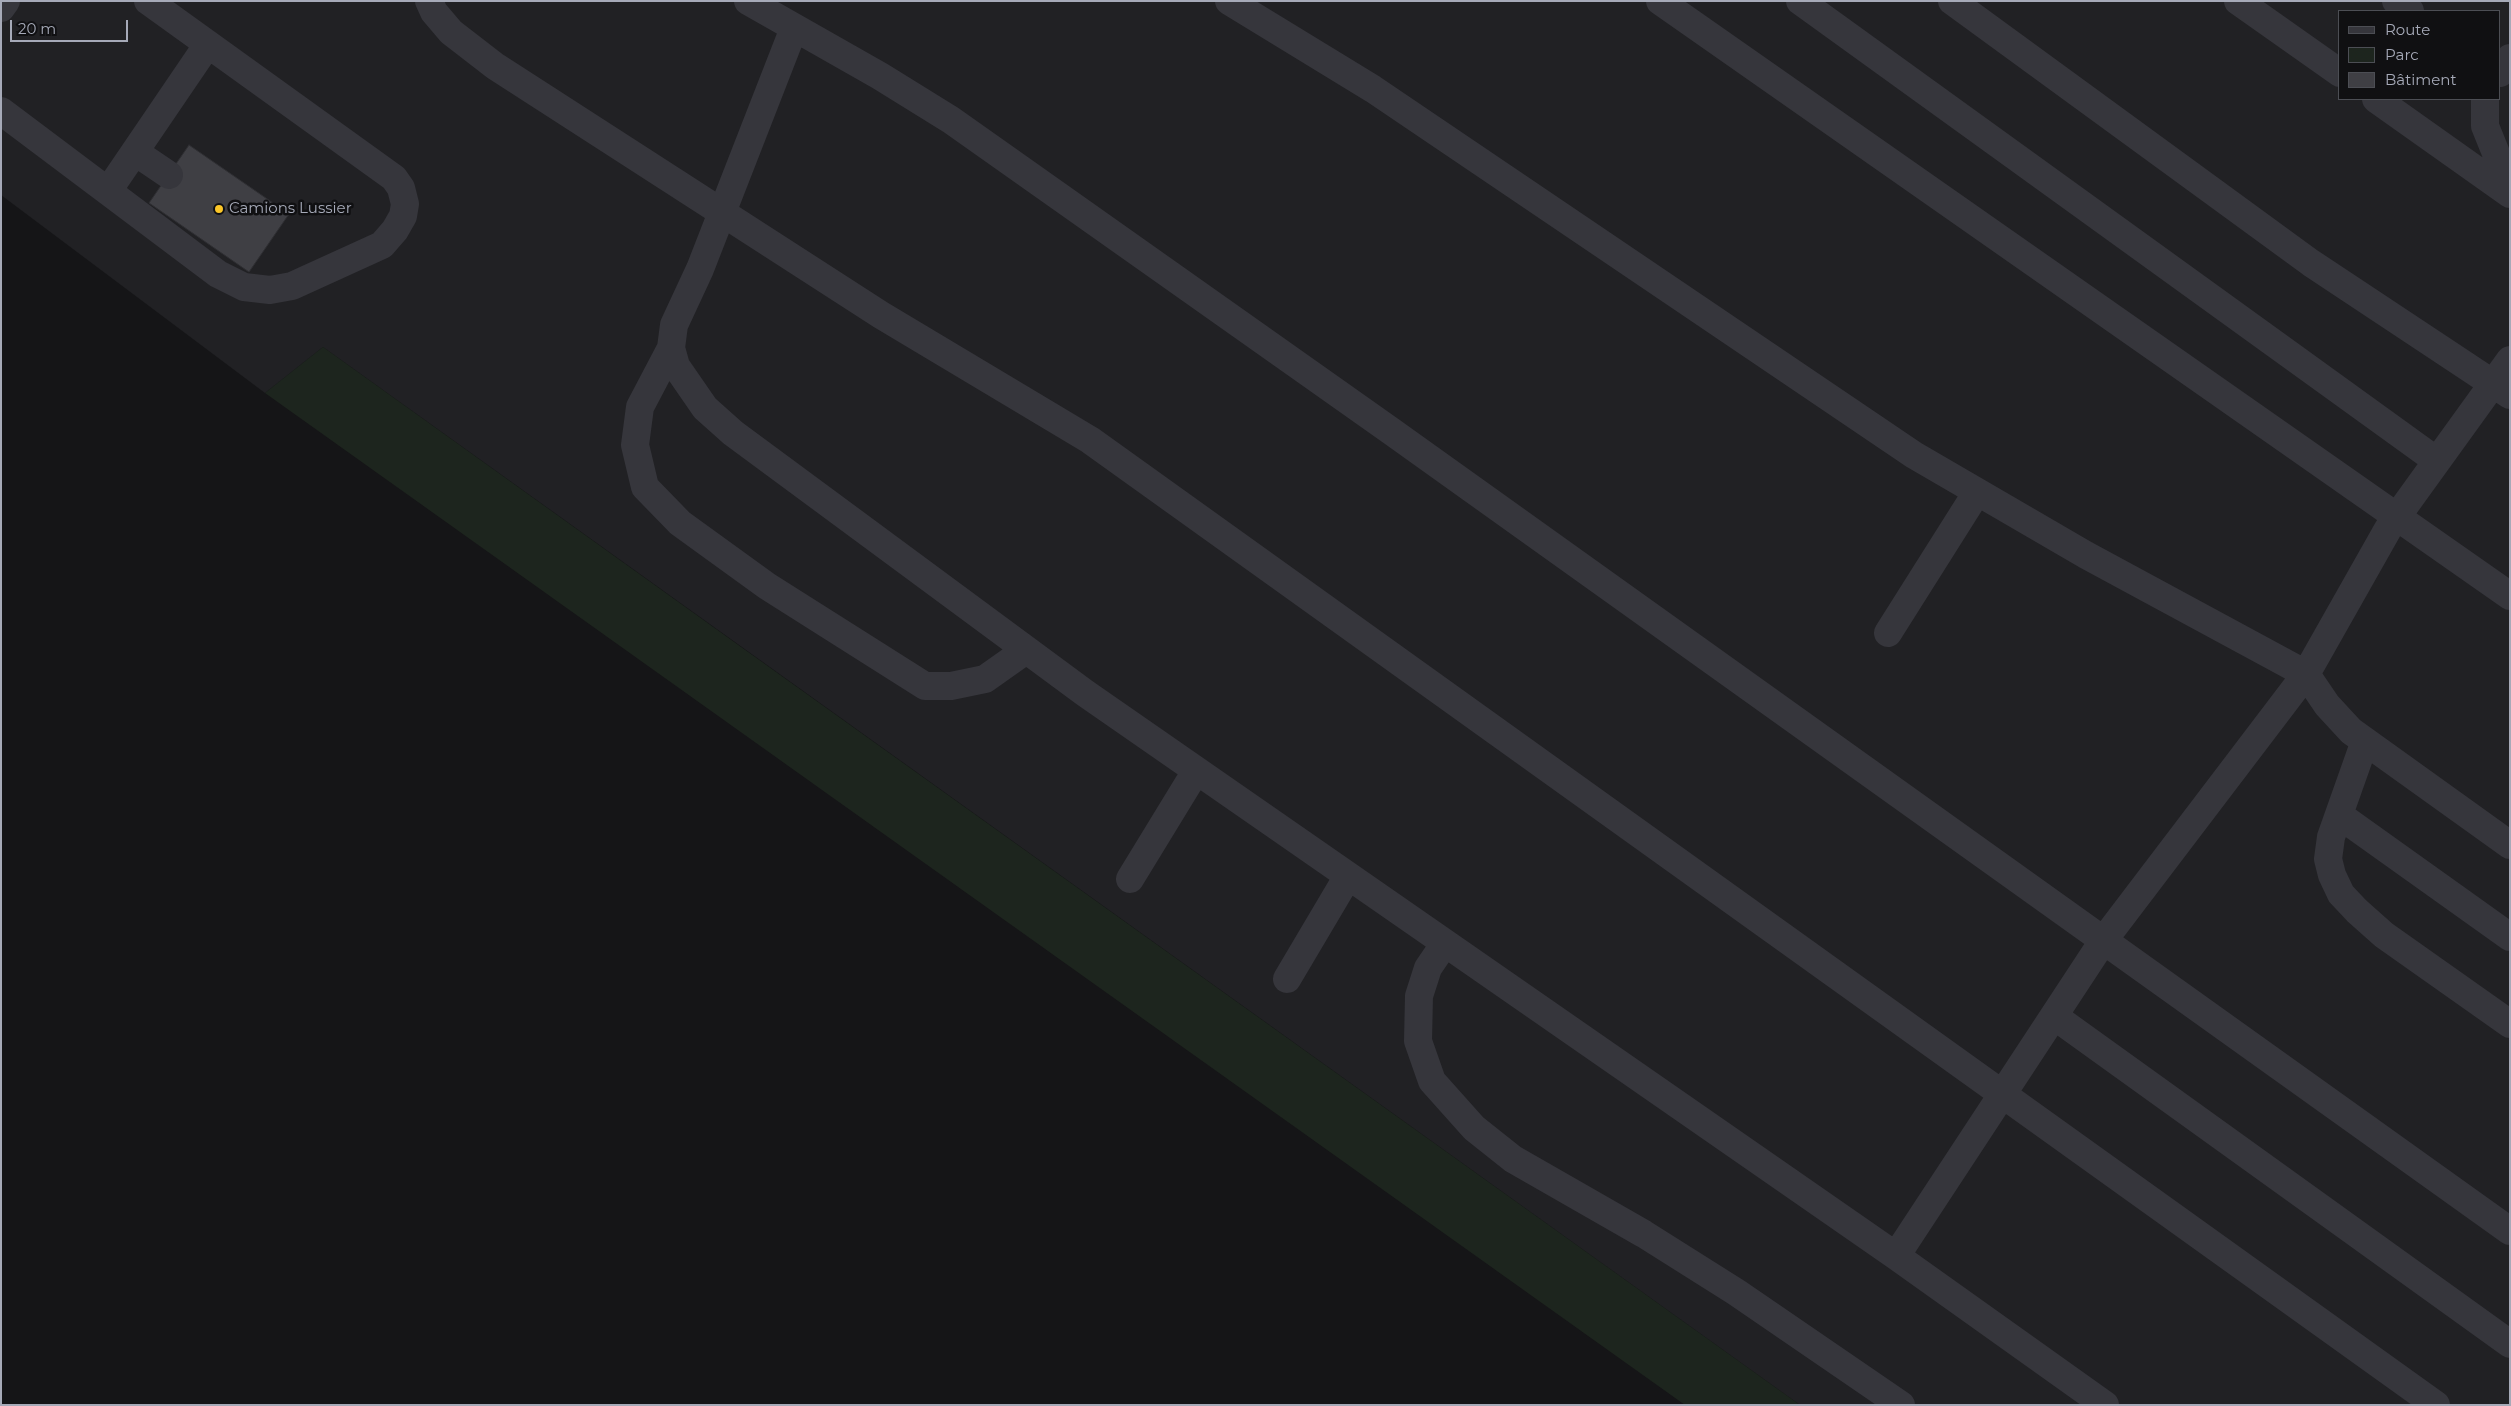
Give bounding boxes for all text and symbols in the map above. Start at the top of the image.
scale bar [12,10,130,42]
legend [2338,10,2501,100]
text: 20 m [18,19,56,38]
text: Route [2385,20,2430,39]
text: Parc [2385,45,2419,64]
text: Bâtiment [2385,70,2457,89]
place label: Camions Lussier [229,200,352,218]
marker: Camions Lussier [213,203,225,215]

